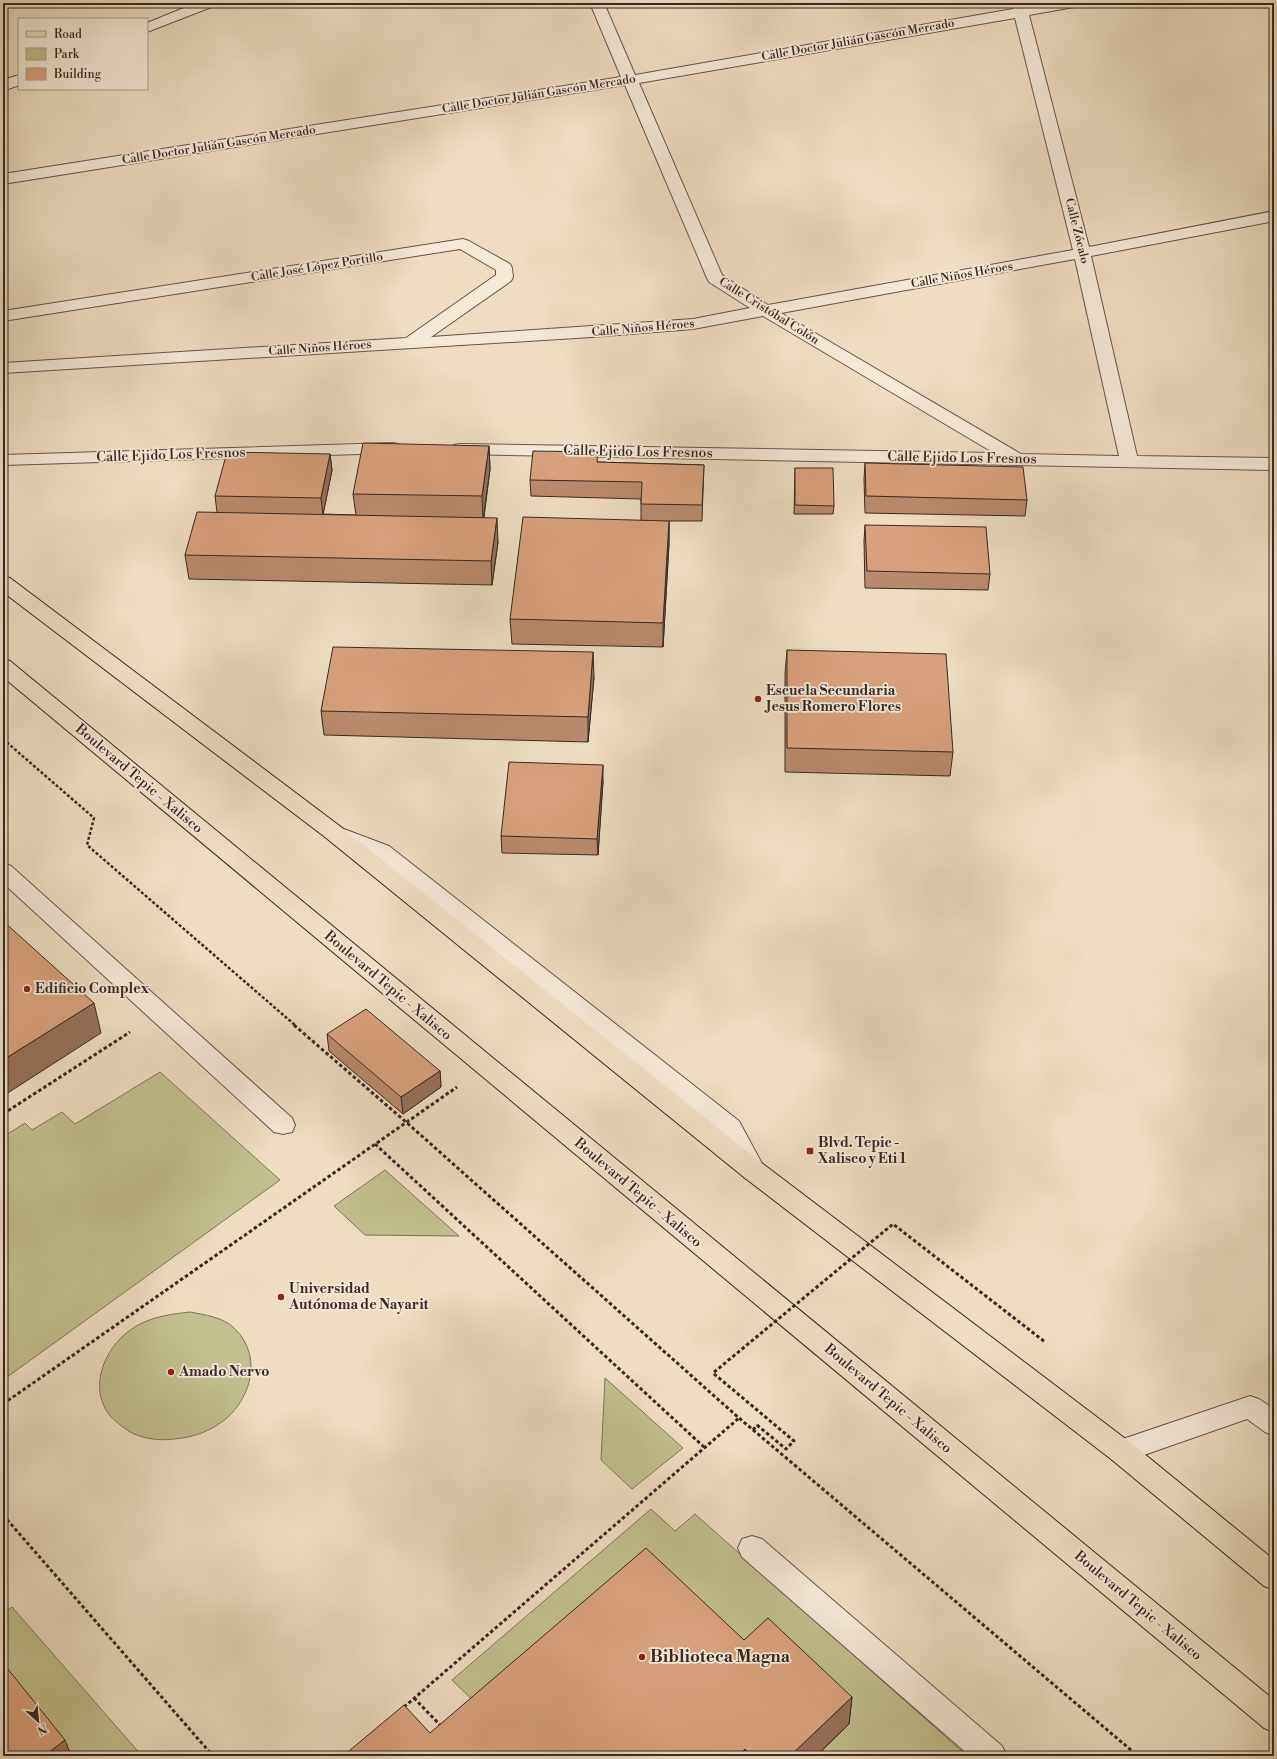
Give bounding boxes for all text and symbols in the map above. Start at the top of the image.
street label: Calle Doctor Julián Gascón Mercado [760,16,956,64]
legend [18,18,148,90]
text: Road [54,27,82,42]
text: Park [54,47,80,62]
text: Building [53,67,102,82]
street label: Calle Doctor Julián Gascón Mercado [441,71,637,117]
street label: Calle Doctor Julián Gascón Mercado [121,122,317,168]
street label: Calle Zócalo [1062,197,1092,266]
street label: Calle José López Portillo [250,249,384,285]
street label: Calle Niños Héroes [910,259,1014,291]
street label: Calle Cristóbal Colón [716,274,822,348]
street label: Calle Niños Héroes [591,316,695,340]
street label: Calle Niños Héroes [268,337,372,359]
street label: Calle Ejido Los Fresnos [563,442,713,462]
street label: Calle Ejido Los Fresnos [96,443,246,467]
street label: Calle Ejido Los Fresnos [887,448,1037,468]
place label: Escuela Secundaria Jesus Romero Flores [764,682,901,716]
marker: Escuela Secundaria Jesus Romero Flores [753,694,763,704]
street label: Boulevard Tepic - Xalisco [71,720,207,838]
street label: Boulevard Tepic - Xalisco [320,927,456,1045]
place label: Edificio Complex [35,980,150,998]
marker: Edificio Complex [22,984,32,994]
street label: Boulevard Tepic - Xalisco [570,1134,706,1252]
place label: Blvd. Tepic - Xalisco y Eti 1 [817,1134,906,1168]
marker: Blvd. Tepic - Xalisco y Eti 1 [805,1146,815,1156]
place label: Universidad Autónoma de Nayarit [288,1280,430,1314]
marker: Universidad Autónoma de Nayarit [276,1292,286,1302]
street label: Boulevard Tepic - Xalisco [820,1340,956,1458]
place label: Amado Nervo [178,1363,270,1381]
marker: Amado Nervo [166,1367,176,1377]
street label: Boulevard Tepic - Xalisco [1070,1547,1206,1665]
place label: Biblioteca Magna [650,1646,791,1668]
marker: Biblioteca Magna [637,1652,647,1662]
north arrow [18,1701,58,1741]
text: N [35,1721,49,1737]

